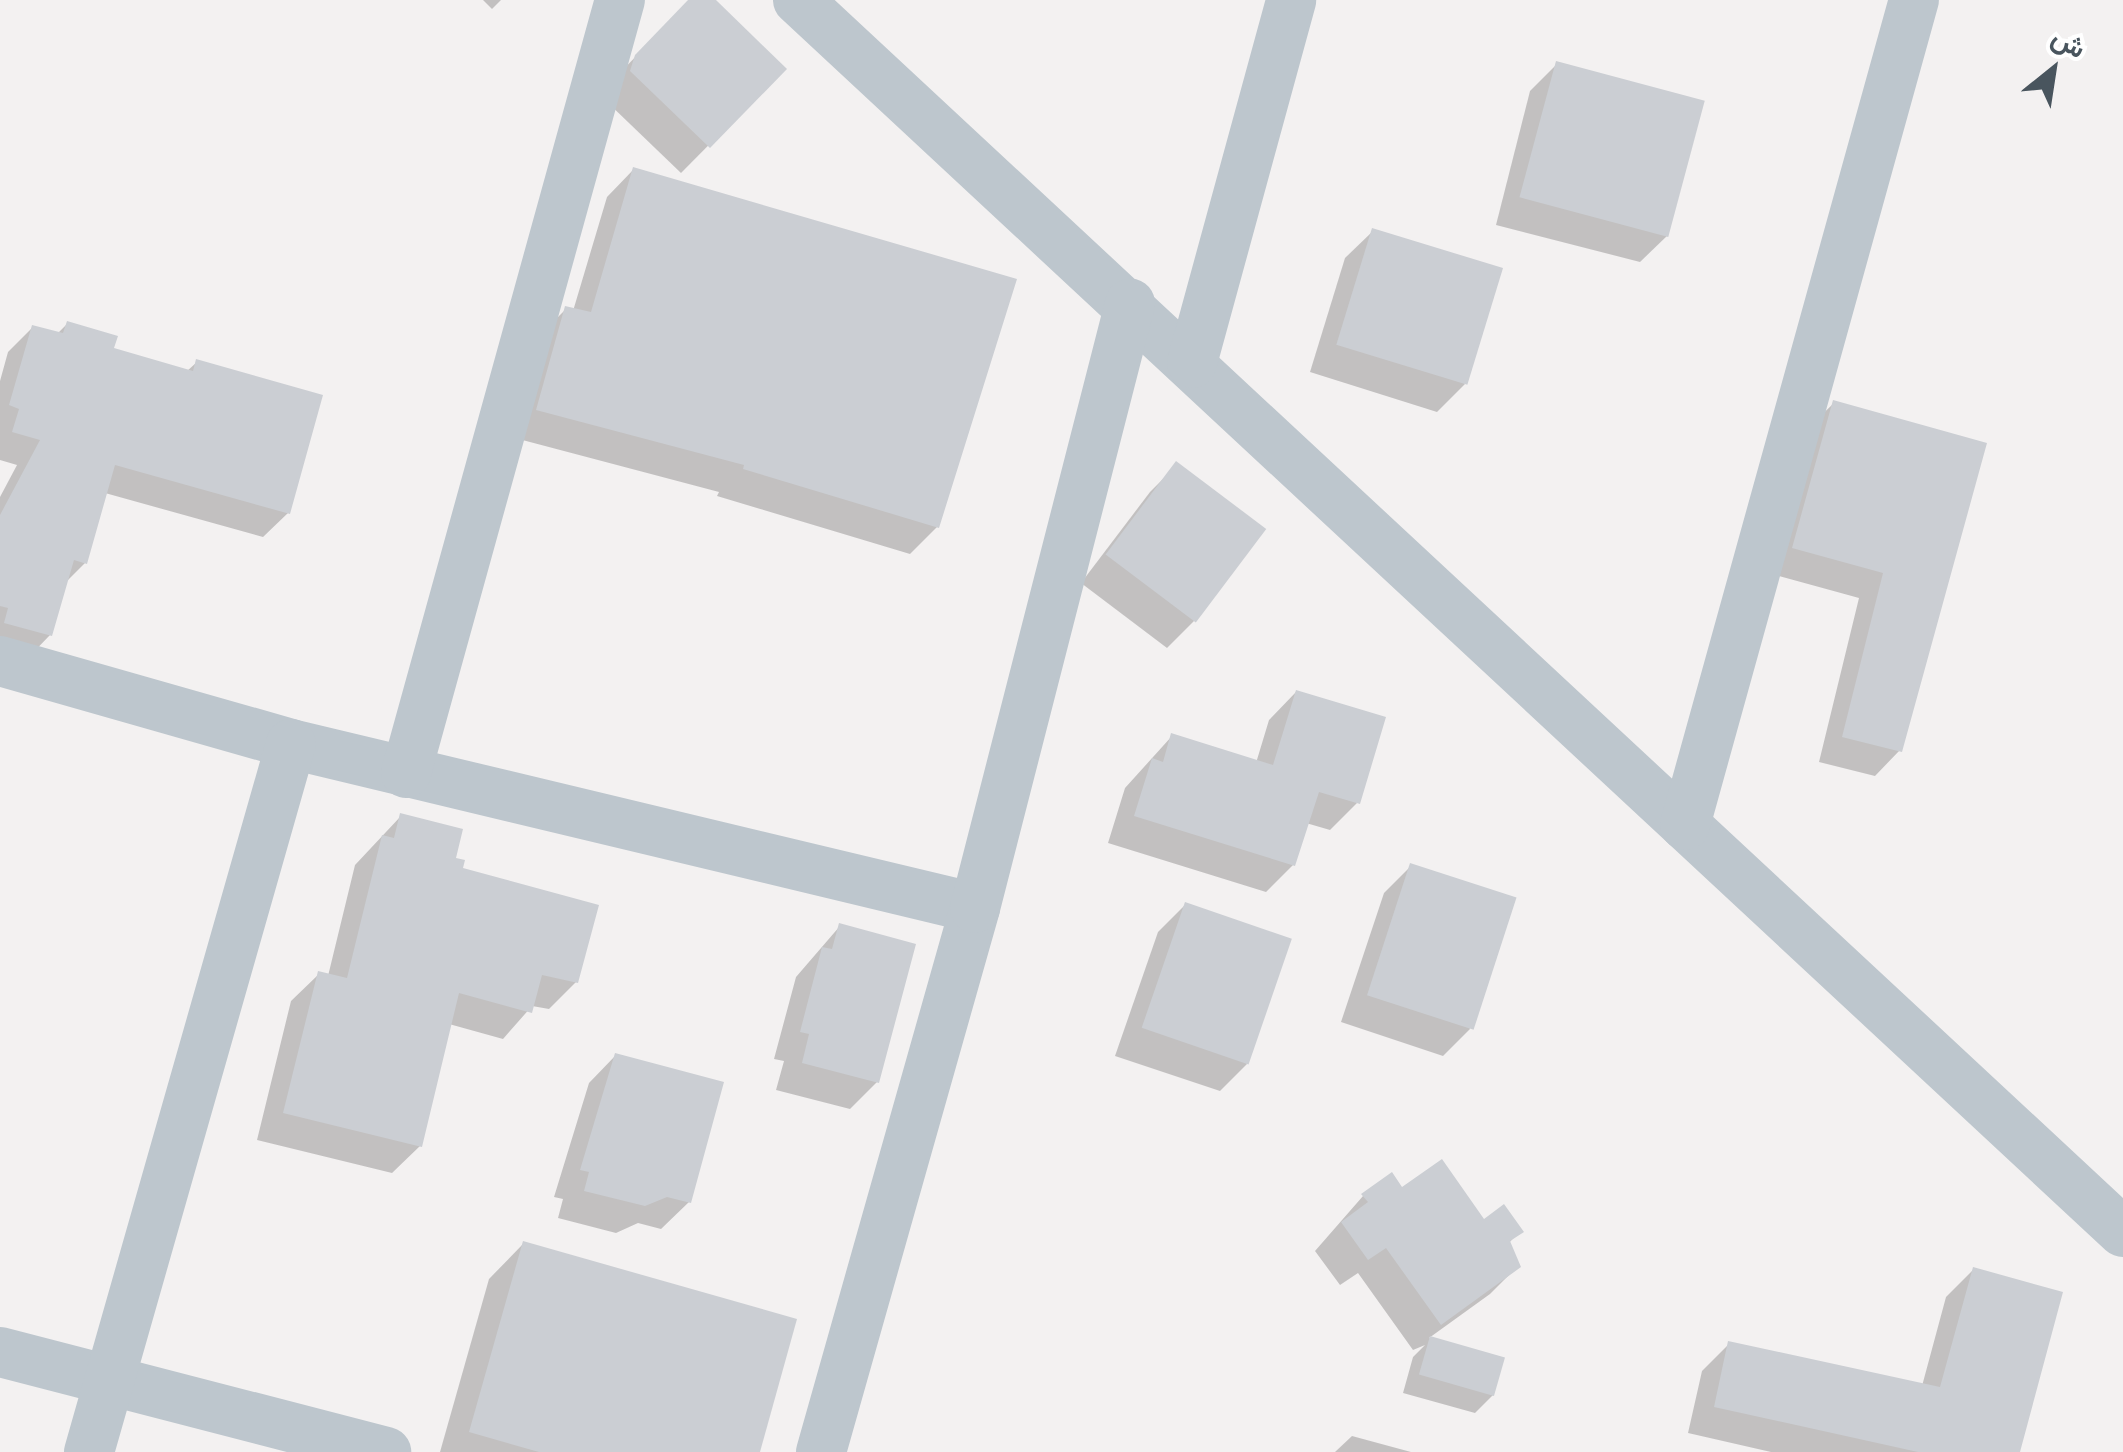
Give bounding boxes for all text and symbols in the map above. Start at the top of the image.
north arrow [2003,20,2103,120]
text: ش [2046,23,2090,65]

